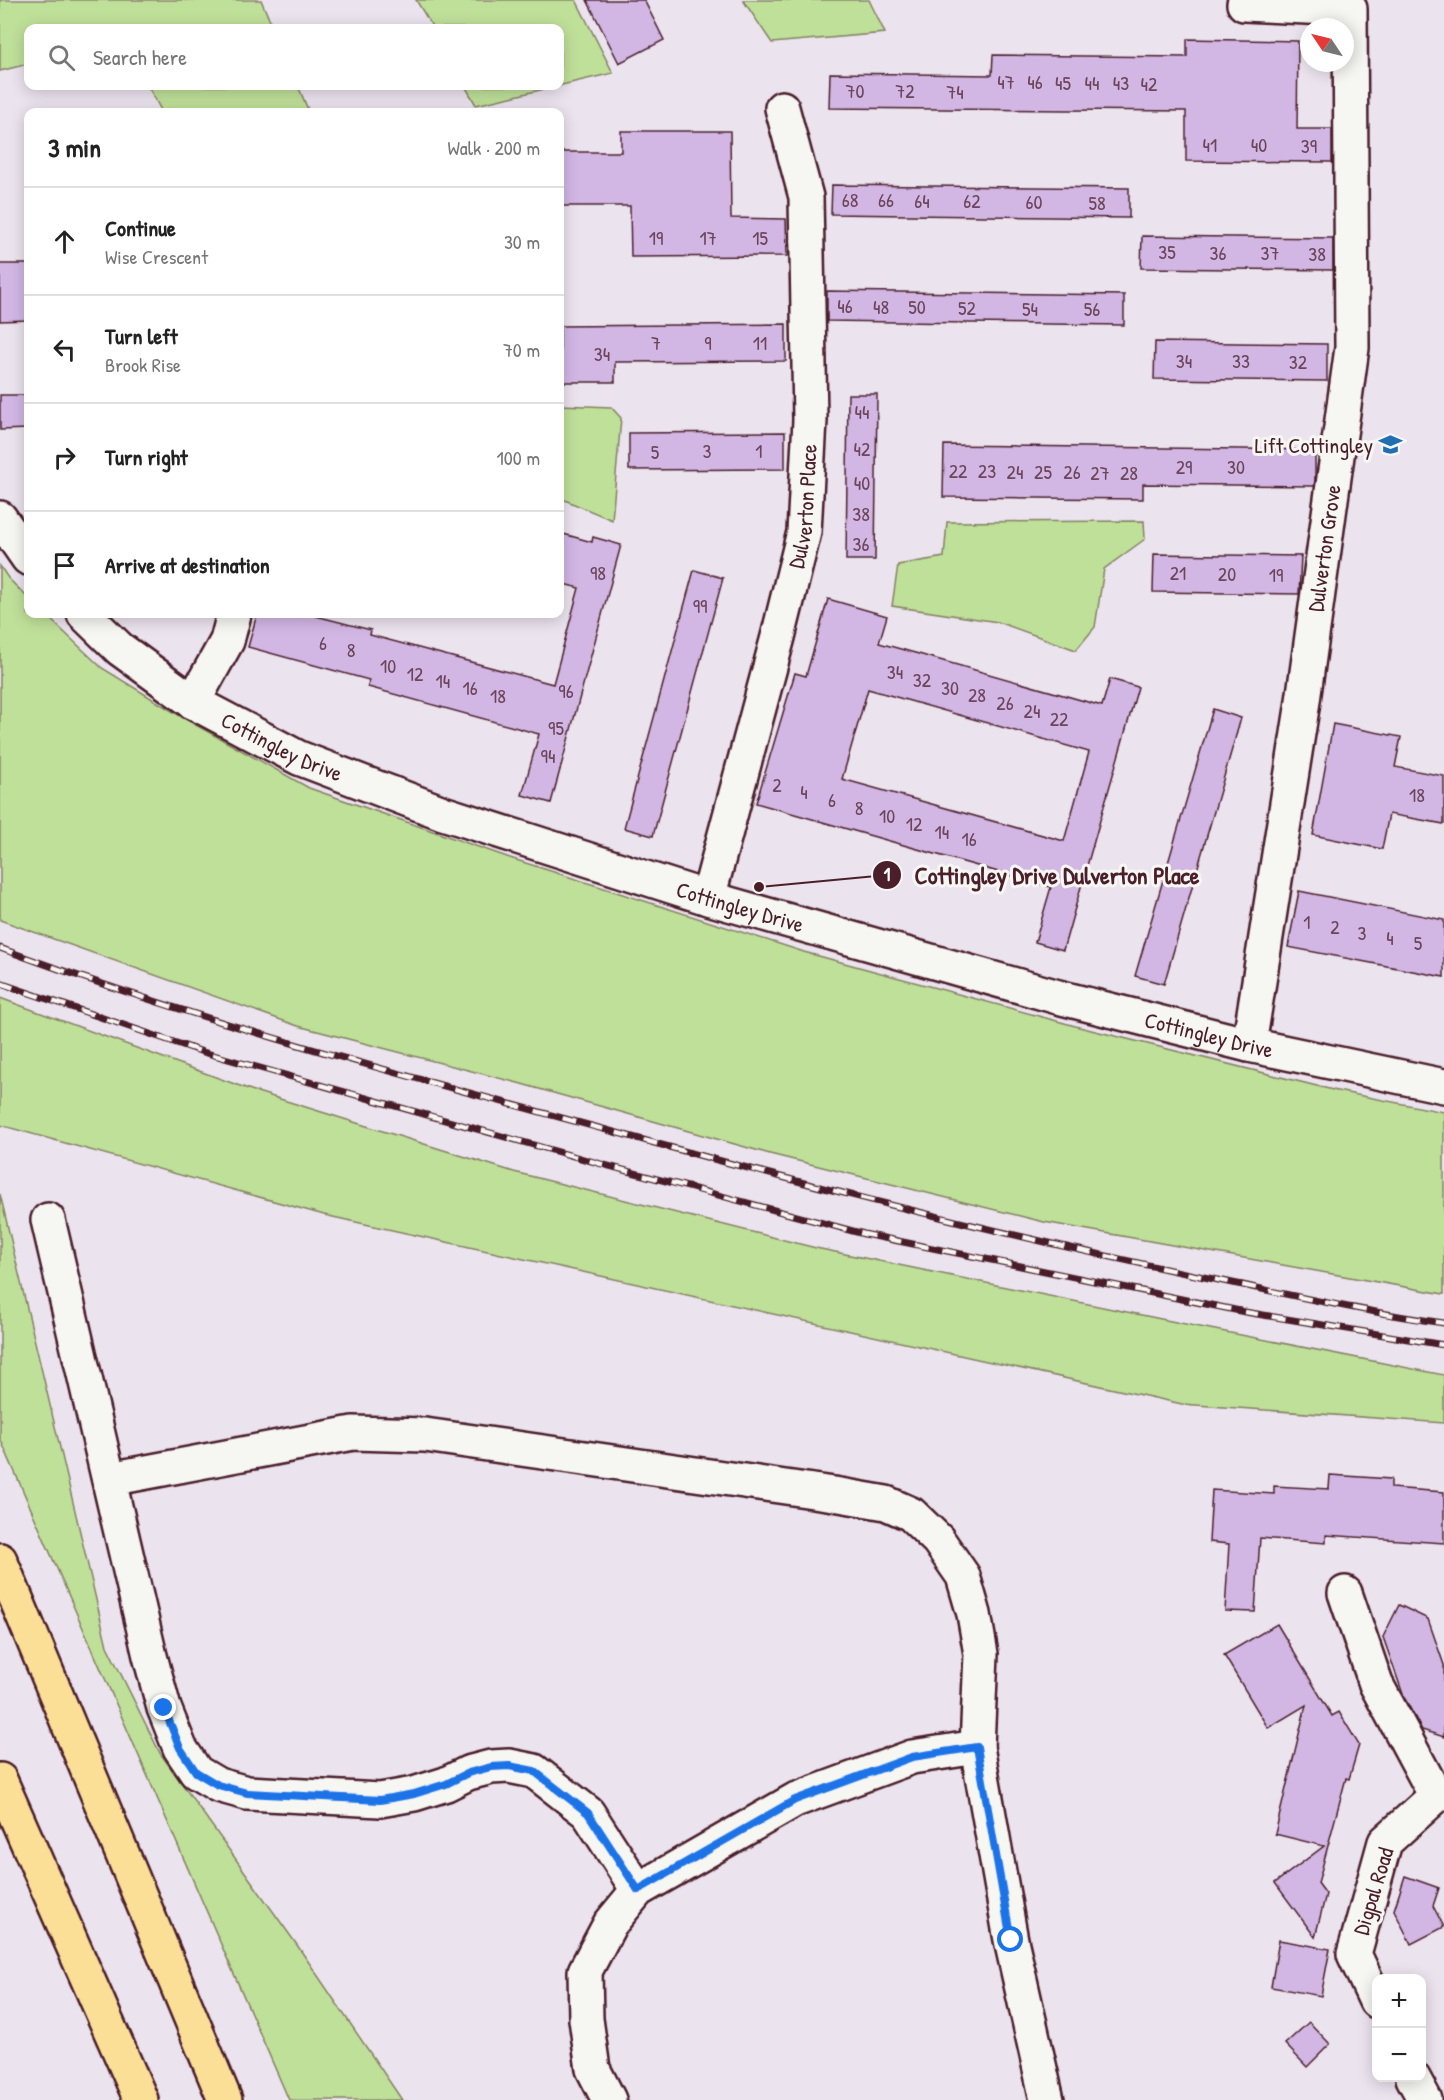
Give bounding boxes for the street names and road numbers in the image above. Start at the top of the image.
street label: Dulverton Place [781,443,824,571]
street label: Dulverton Grove [1300,482,1348,613]
street label: Cottingley Drive [216,705,347,788]
street label: Cottingley Drive [673,874,807,939]
street label: Cottingley Drive [1142,1004,1276,1065]
street label: Digpal Road [1345,1843,1401,1939]

